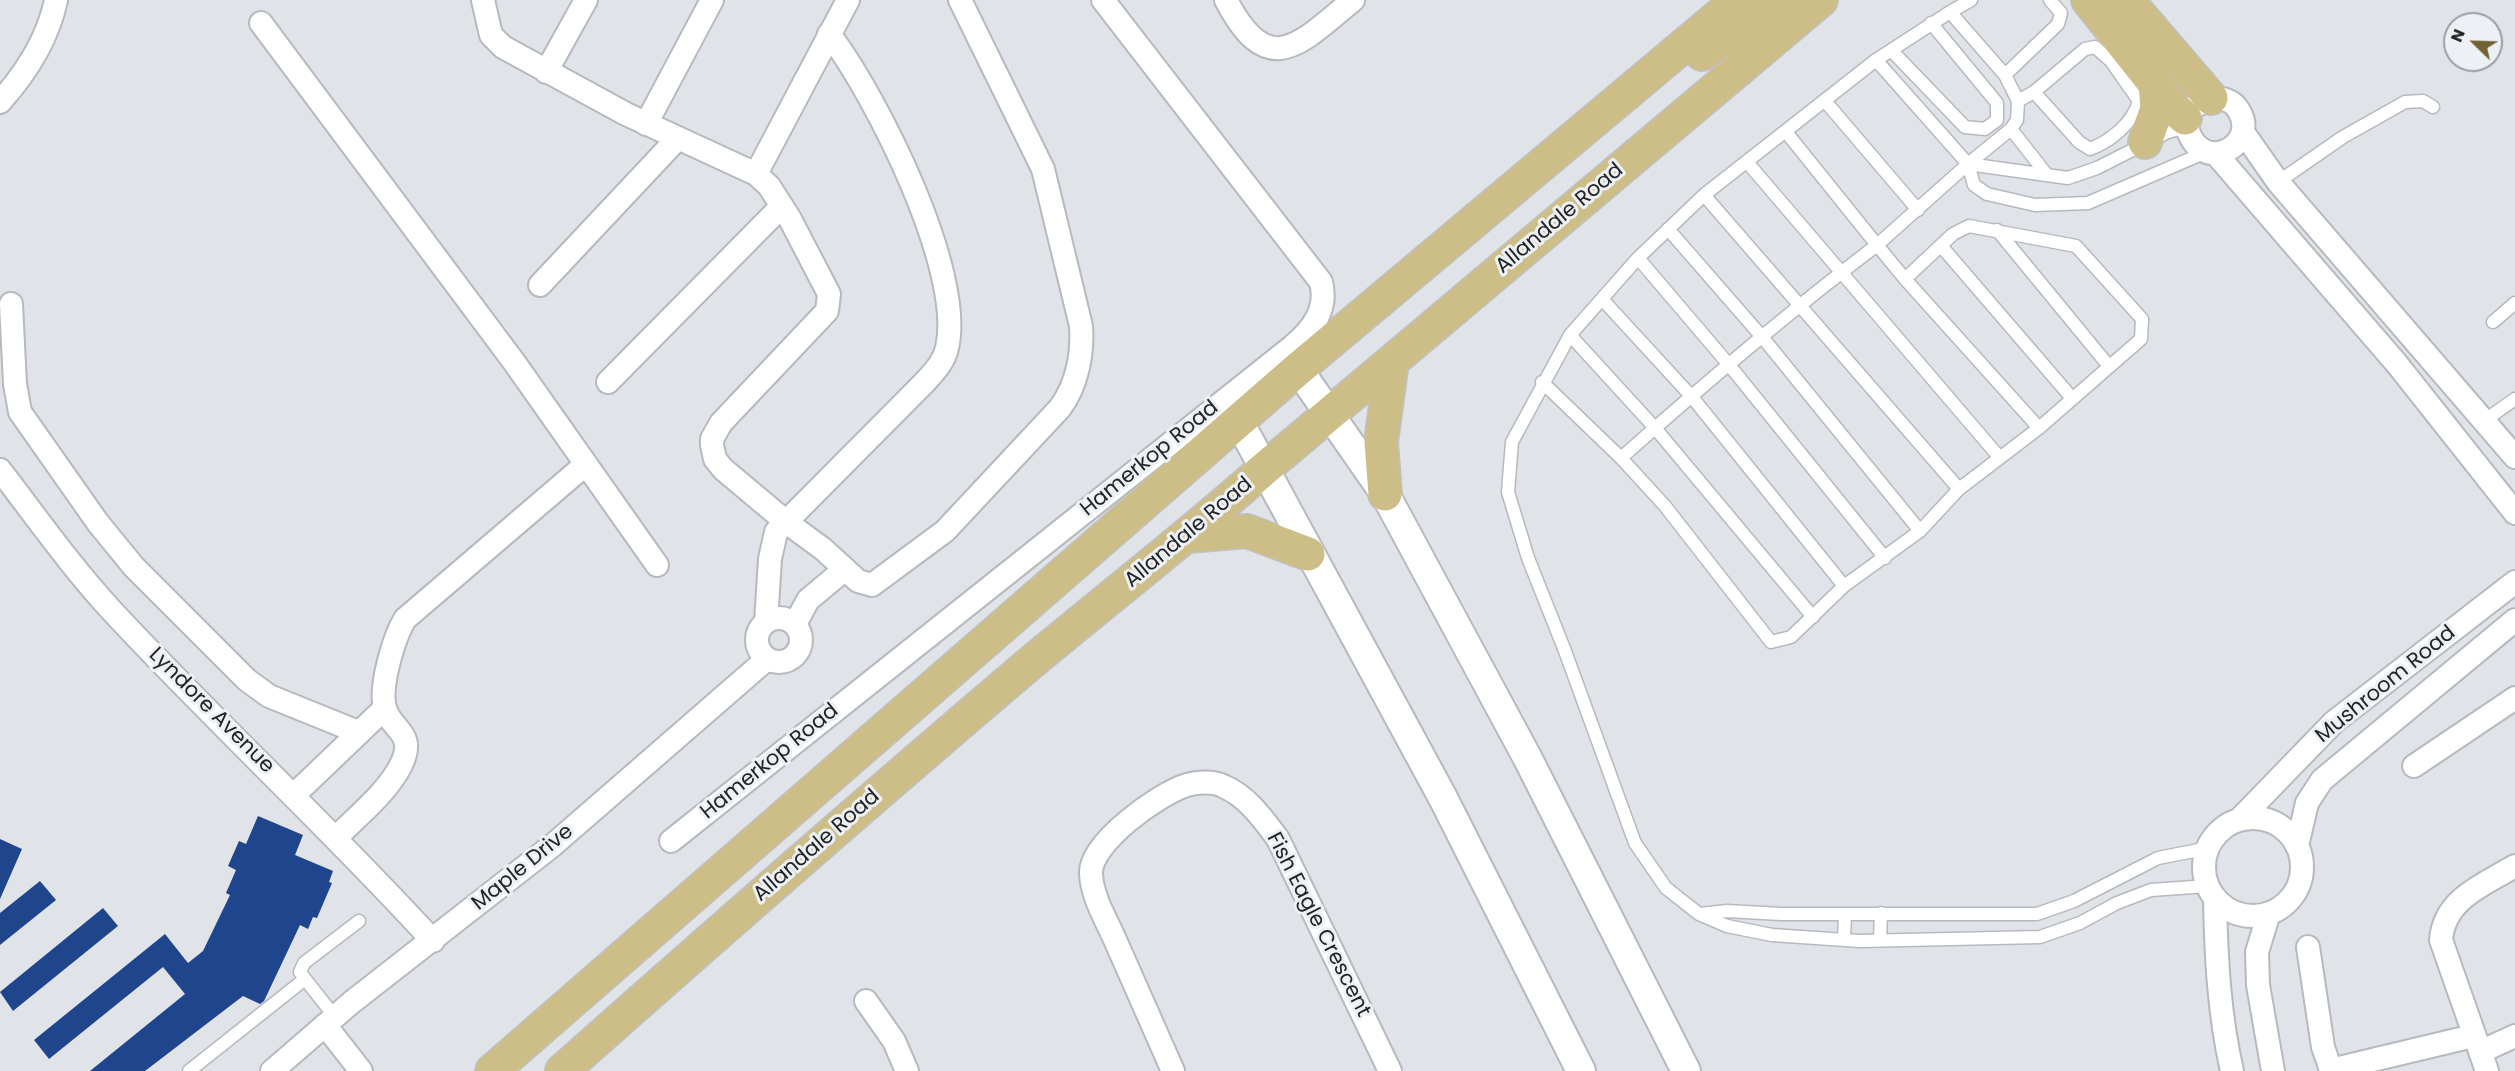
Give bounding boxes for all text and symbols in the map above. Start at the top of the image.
north arrow [2443,12,2503,72]
text: N [2445,26,2471,46]
street label: Allandale Road [1491,158,1629,280]
street label: Hamerkop Road [1076,396,1224,522]
street label: Allandale Road [1120,472,1258,594]
street label: Mushroom Road [2311,621,2461,749]
street label: Lyndore Avenue [143,643,279,779]
street label: Hamerkop Road [696,699,844,825]
street label: Allandale Road [749,784,885,908]
street label: Maple Drive [467,820,579,916]
street label: Fish Eagle Crescent [1261,829,1375,1021]

